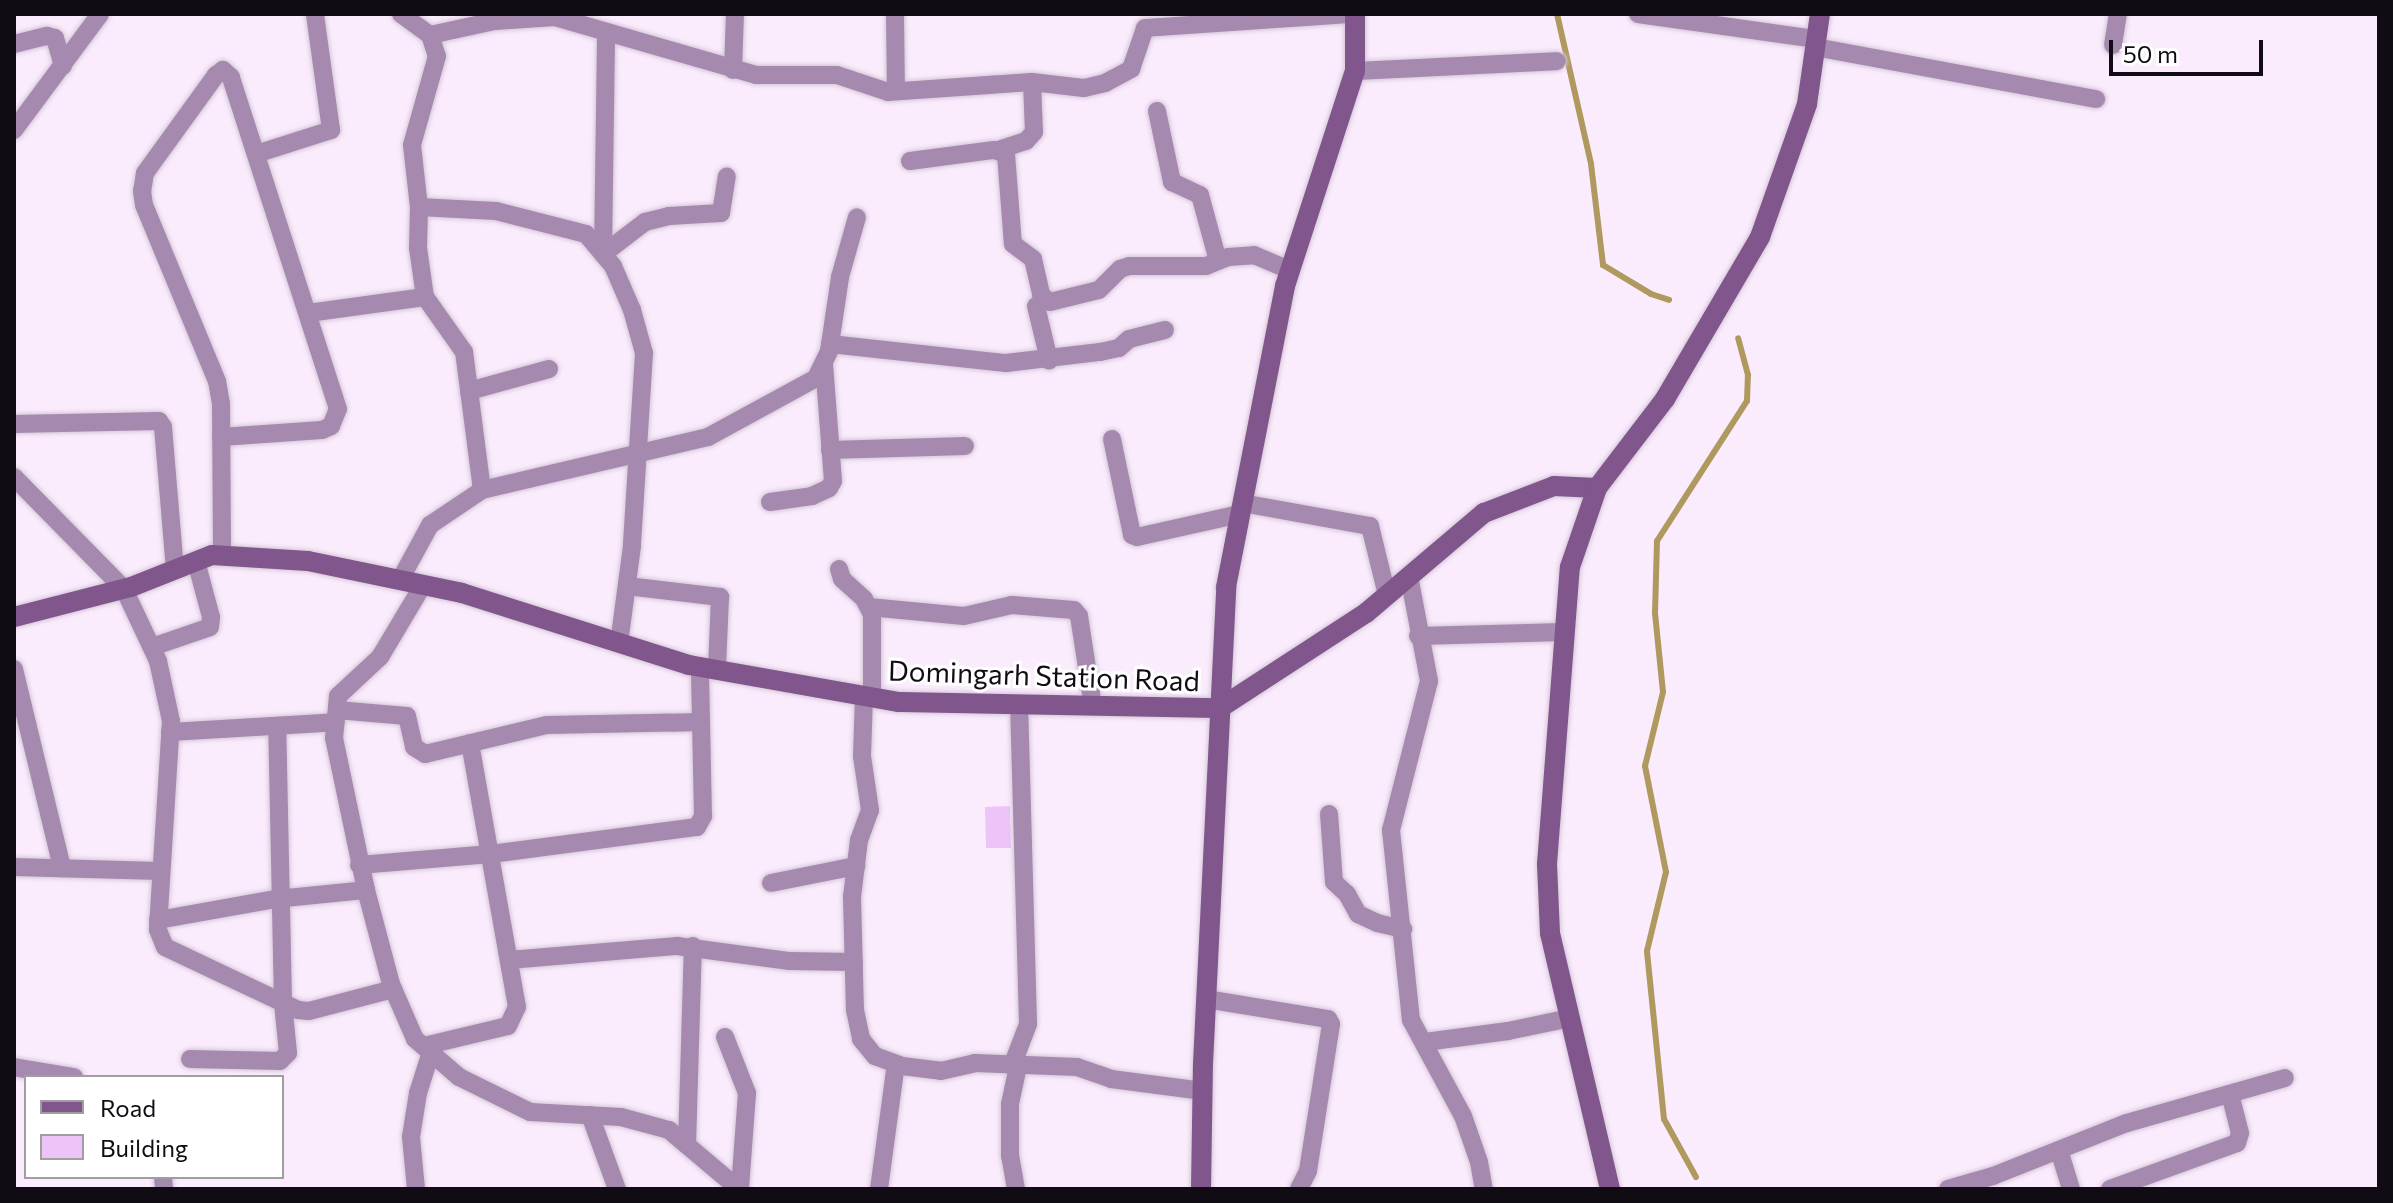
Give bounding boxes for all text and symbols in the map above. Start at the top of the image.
scale bar [2113,24,2267,74]
text: 50 m [2123,39,2178,68]
street label: Domingarh Station Road [888,653,1200,697]
legend [24,1075,284,1179]
text: Road [100,1093,156,1122]
text: Building [100,1133,188,1162]

